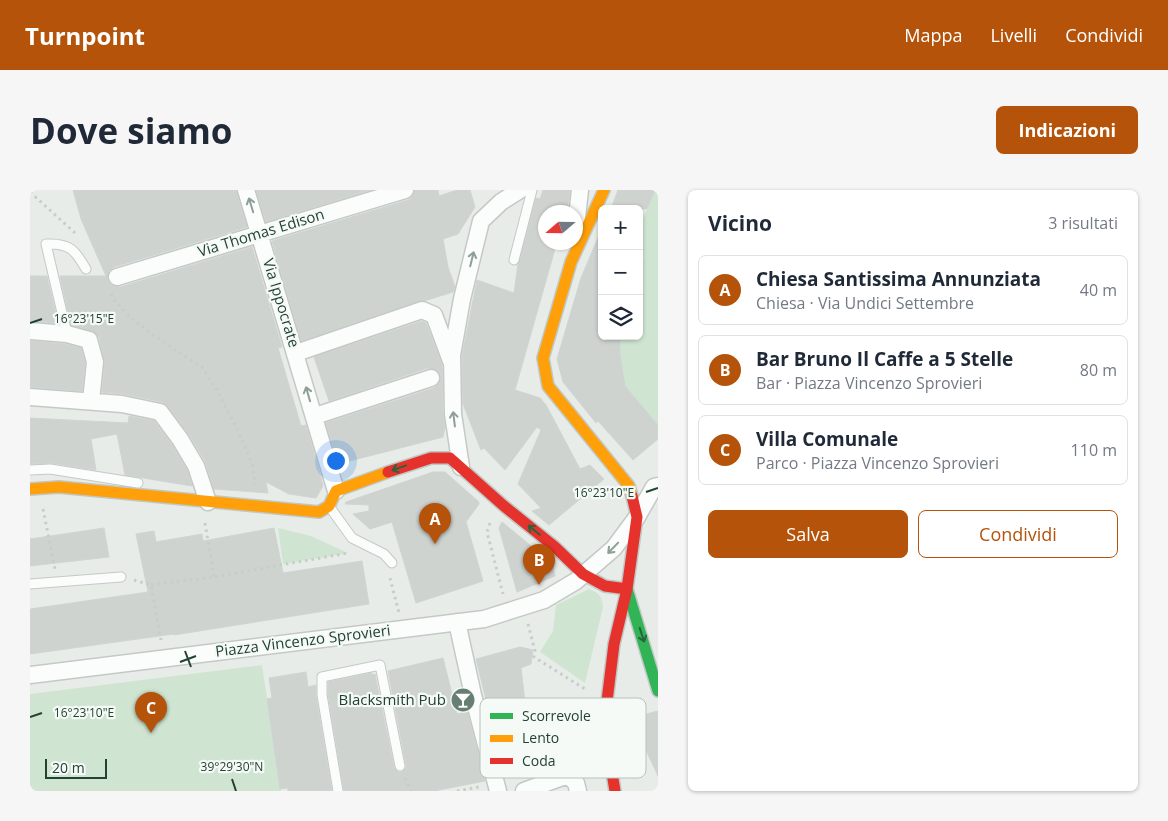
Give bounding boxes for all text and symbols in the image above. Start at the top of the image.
text: Turnpoint [25,19,145,52]
text: Mappa [904,23,962,47]
text: Livelli [990,23,1037,47]
text: Condividi [1065,23,1143,47]
button: Indicazioni [996,106,1138,154]
text: Dove siamo [30,107,233,154]
one-way arrow [245,198,255,214]
street label: Via Thomas Edison [195,203,326,261]
north arrow [538,205,583,250]
map controls [598,205,643,340]
button: + [598,205,643,250]
text: Vicino [708,209,772,237]
text: 3 risultati [1048,212,1118,234]
button: − [598,250,643,295]
one-way arrow [468,251,477,267]
street label: Via Ippocrate [259,256,305,350]
text: Chiesa Santissima Annunziata [756,266,1041,292]
text: A [719,279,731,301]
text: 40 m [1080,279,1117,301]
text: Chiesa · Via Undici Settembre [756,292,974,314]
button: layers [598,295,643,340]
text: 16°23'15"E [54,310,114,327]
text: Bar Bruno Il Caffe a 5 Stelle [756,346,1013,372]
text: B [720,359,730,381]
text: 80 m [1080,359,1117,381]
text: Bar · Piazza Vincenzo Sprovieri [756,372,982,394]
one-way arrow [303,387,313,403]
one-way arrow [449,411,459,427]
text: Villa Comunale [756,426,898,452]
text: C [720,439,730,461]
text: 110 m [1071,439,1117,461]
your location [323,448,349,474]
text: Parco · Piazza Vincenzo Sprovieri [756,452,999,474]
one-way arrow [392,464,408,473]
text: 16°23'10"E [574,484,634,501]
pin: A [419,503,451,544]
button: Salva [708,510,908,558]
button: Condividi [918,510,1118,558]
one-way arrow [528,524,541,535]
one-way arrow [607,541,619,554]
pin: B [523,544,555,585]
street label: Piazza Vincenzo Sprovieri [214,619,392,661]
one-way arrow [637,627,647,643]
bar icon: Blacksmith Pub [450,687,476,713]
place label: Blacksmith Pub [338,689,446,709]
pin: C [135,692,167,733]
legend [480,698,646,778]
text: 16°23'10"E [54,704,114,721]
text: Scorrevole [522,706,591,725]
text: Lento [522,728,559,747]
text: Coda [522,751,556,770]
scale bar [45,756,108,779]
text: 20 m [52,758,85,777]
text: 39°29'30"N [201,758,263,775]

